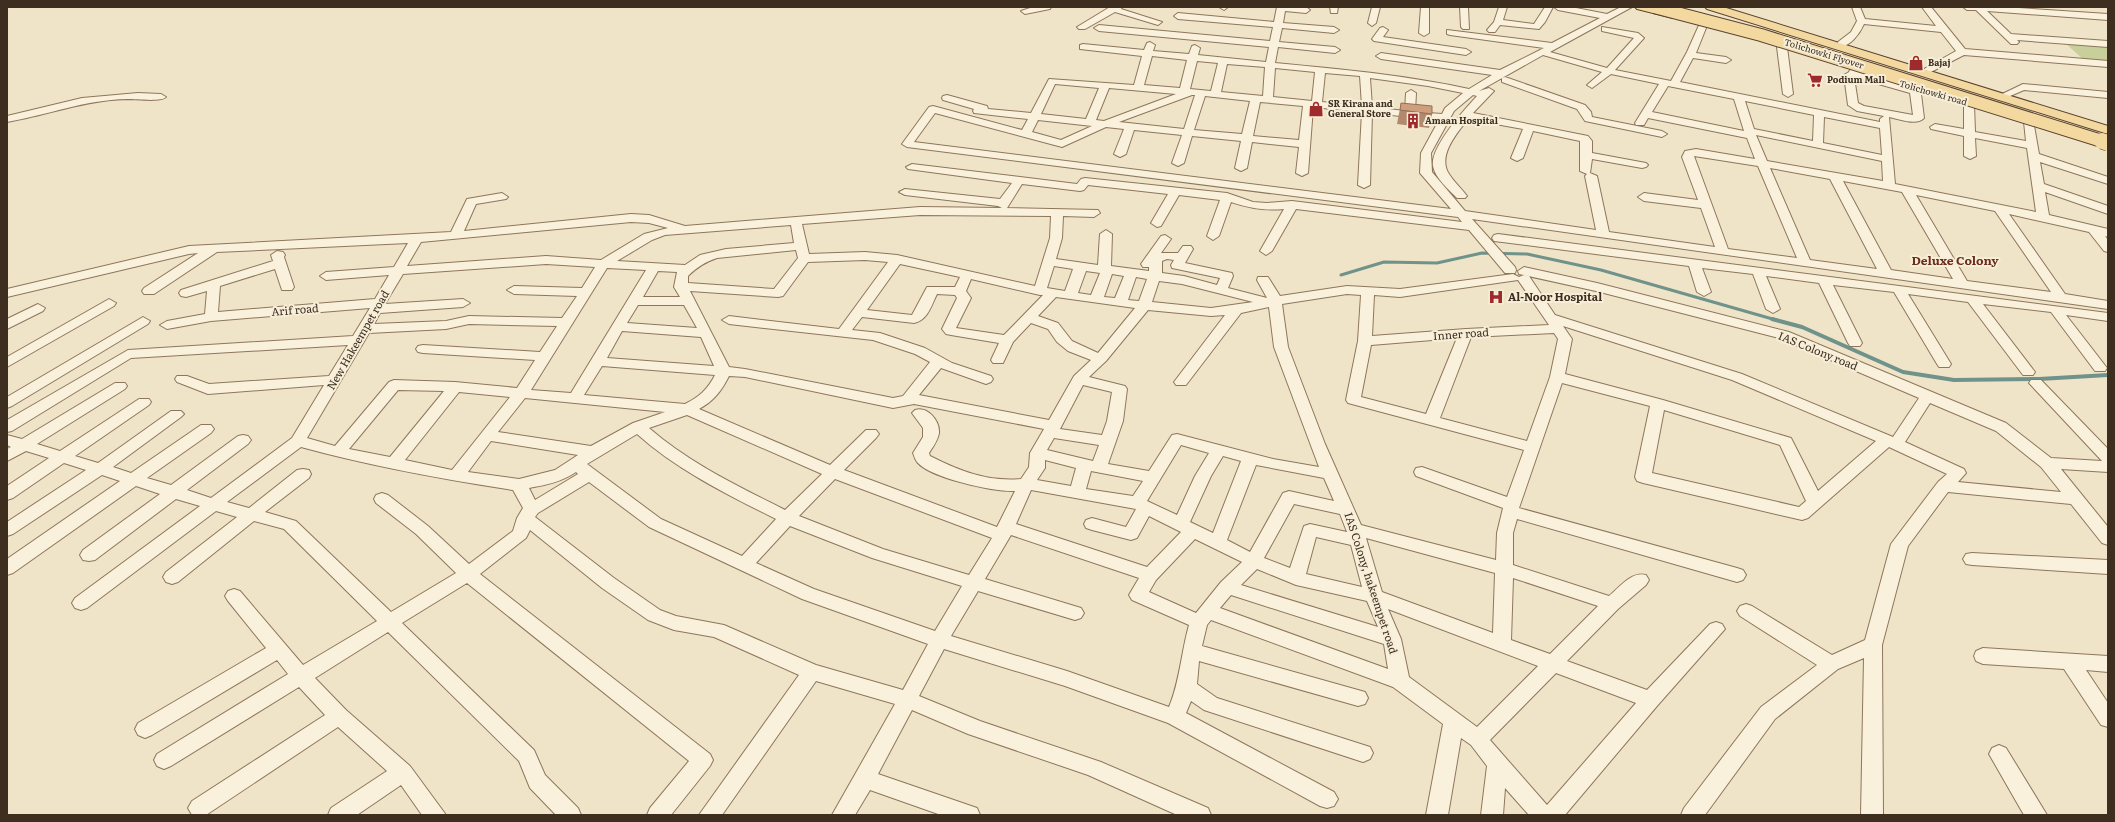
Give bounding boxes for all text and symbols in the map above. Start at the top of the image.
street label: Tolichowki Flyover [1783,34,1867,72]
shop icon: Bajaj [1907,54,1925,72]
place label: Bajaj [1928,55,1950,69]
supermarket icon: Podium Mall [1806,71,1824,89]
place label: Podium Mall [1827,72,1886,86]
street label: Tolichowki road [1898,76,1969,109]
place label: SR Kirana and General Store [1328,96,1393,120]
shop icon: SR Kirana and General Store [1307,100,1325,118]
building icon: Amaan Hospital [1404,112,1422,130]
place label: Amaan Hospital [1425,113,1499,127]
district label: Deluxe Colony [1911,251,1999,269]
street label: New Hakeempet road [322,287,392,392]
hospital icon: Al-Noor Hospital [1487,288,1505,306]
place label: Al-Noor Hospital [1508,288,1602,304]
street label: Arif road [271,299,319,319]
street label: Inner road [1432,323,1490,343]
street label: IAS Colony road [1776,327,1861,373]
street label: IAS Colony, hakeempet road [1341,510,1402,656]

